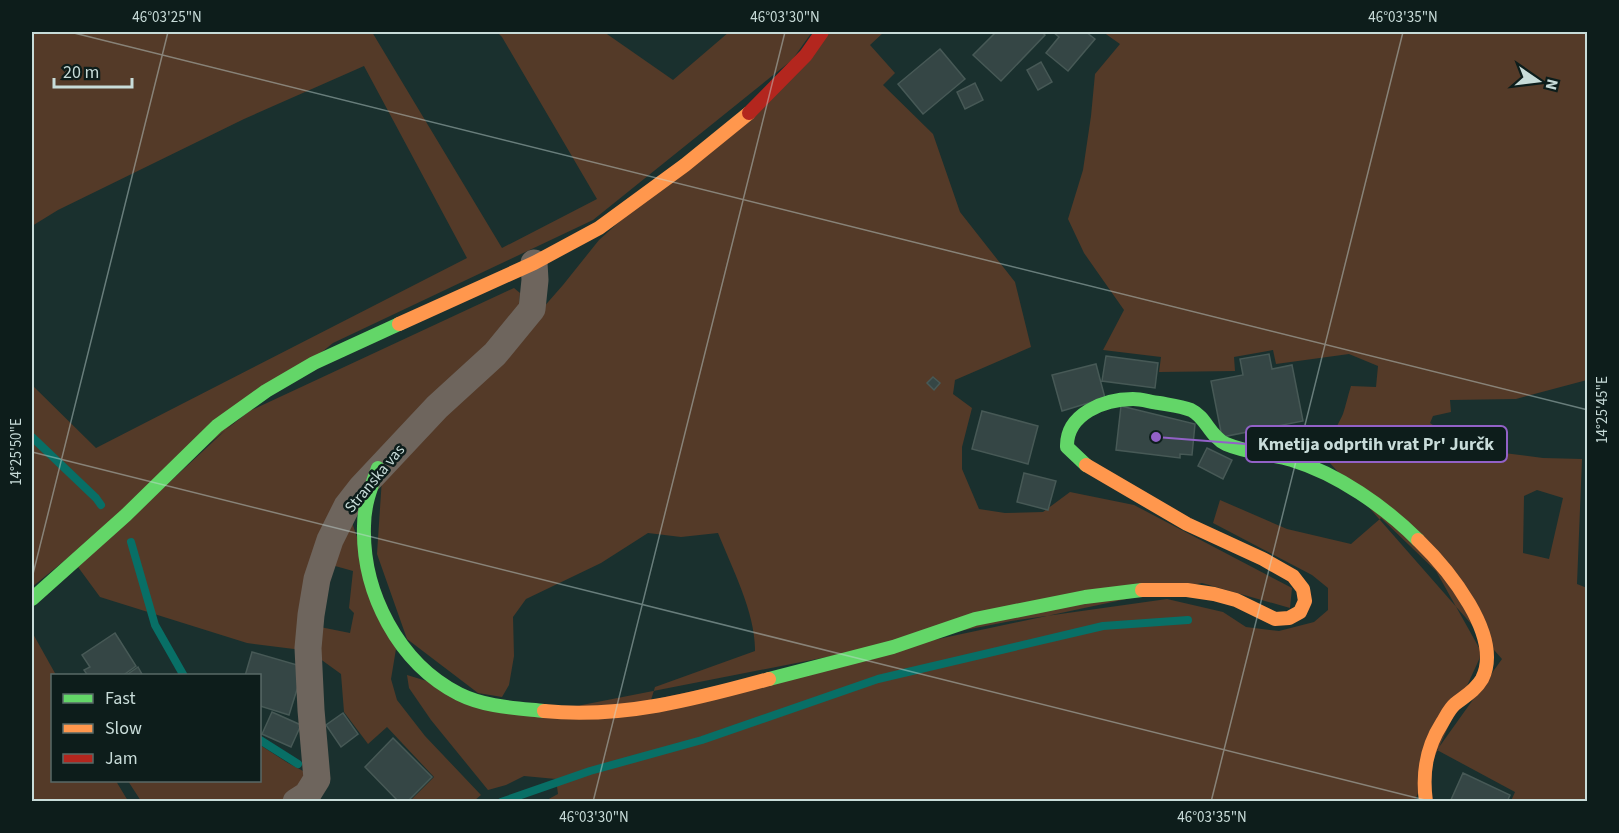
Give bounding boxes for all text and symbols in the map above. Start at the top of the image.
text: 46°03'25"N [132,7,202,28]
text: 46°03'30"N [750,7,820,28]
text: 46°03'35"N [1368,7,1438,28]
scale bar [54,51,132,89]
north arrow [1508,51,1568,111]
text: 20 m [63,60,99,85]
text: N [1540,77,1564,92]
text: 14°25'45"E [1592,376,1613,444]
text: 14°25'50"E [6,418,27,486]
callout: Kmetija odprtih vrat Pr' Jurčk [1246,426,1507,462]
text: Kmetija odprtih vrat Pr' Jurčk [1258,432,1494,457]
street label: Stranska vas [340,439,410,518]
legend [51,674,261,782]
text: Fast [105,686,136,711]
text: Slow [105,716,142,741]
text: Jam [105,746,138,771]
text: 46°03'30"N [559,807,629,828]
text: 46°03'35"N [1177,807,1247,828]

